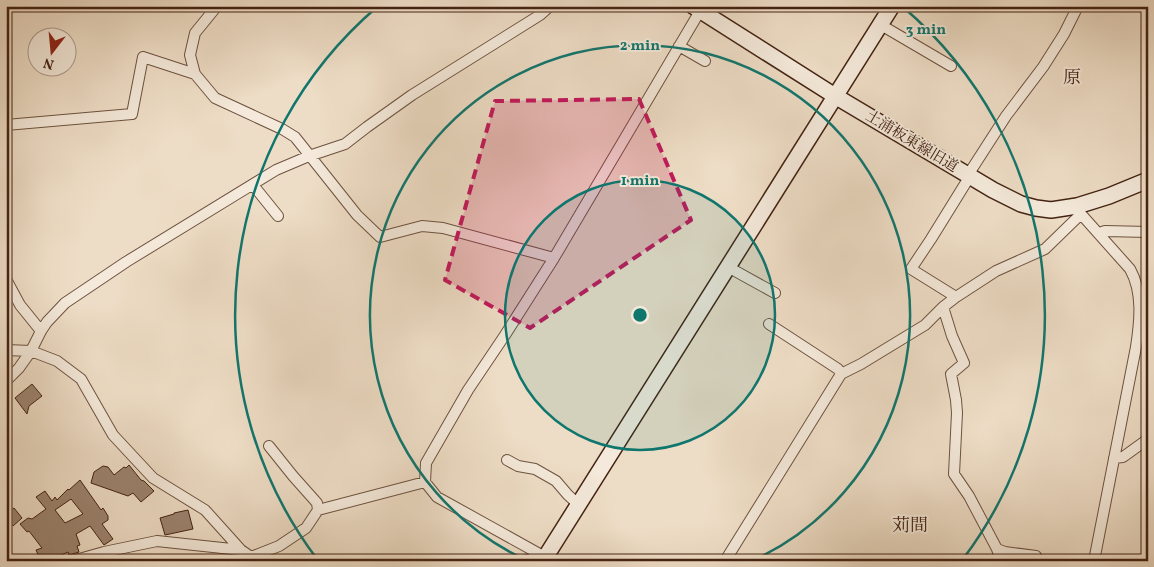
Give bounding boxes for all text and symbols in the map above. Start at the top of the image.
text: 3 min [906,20,946,41]
north arrow [28,28,78,78]
text: 2 min [620,36,660,57]
text: N [41,53,56,74]
district label: 原 [1063,66,1081,91]
street label: 土浦板東線旧道 [861,106,962,178]
text: 1 min [621,171,659,192]
centre of rings [631,306,649,324]
district label: 苅間 [892,514,928,539]

